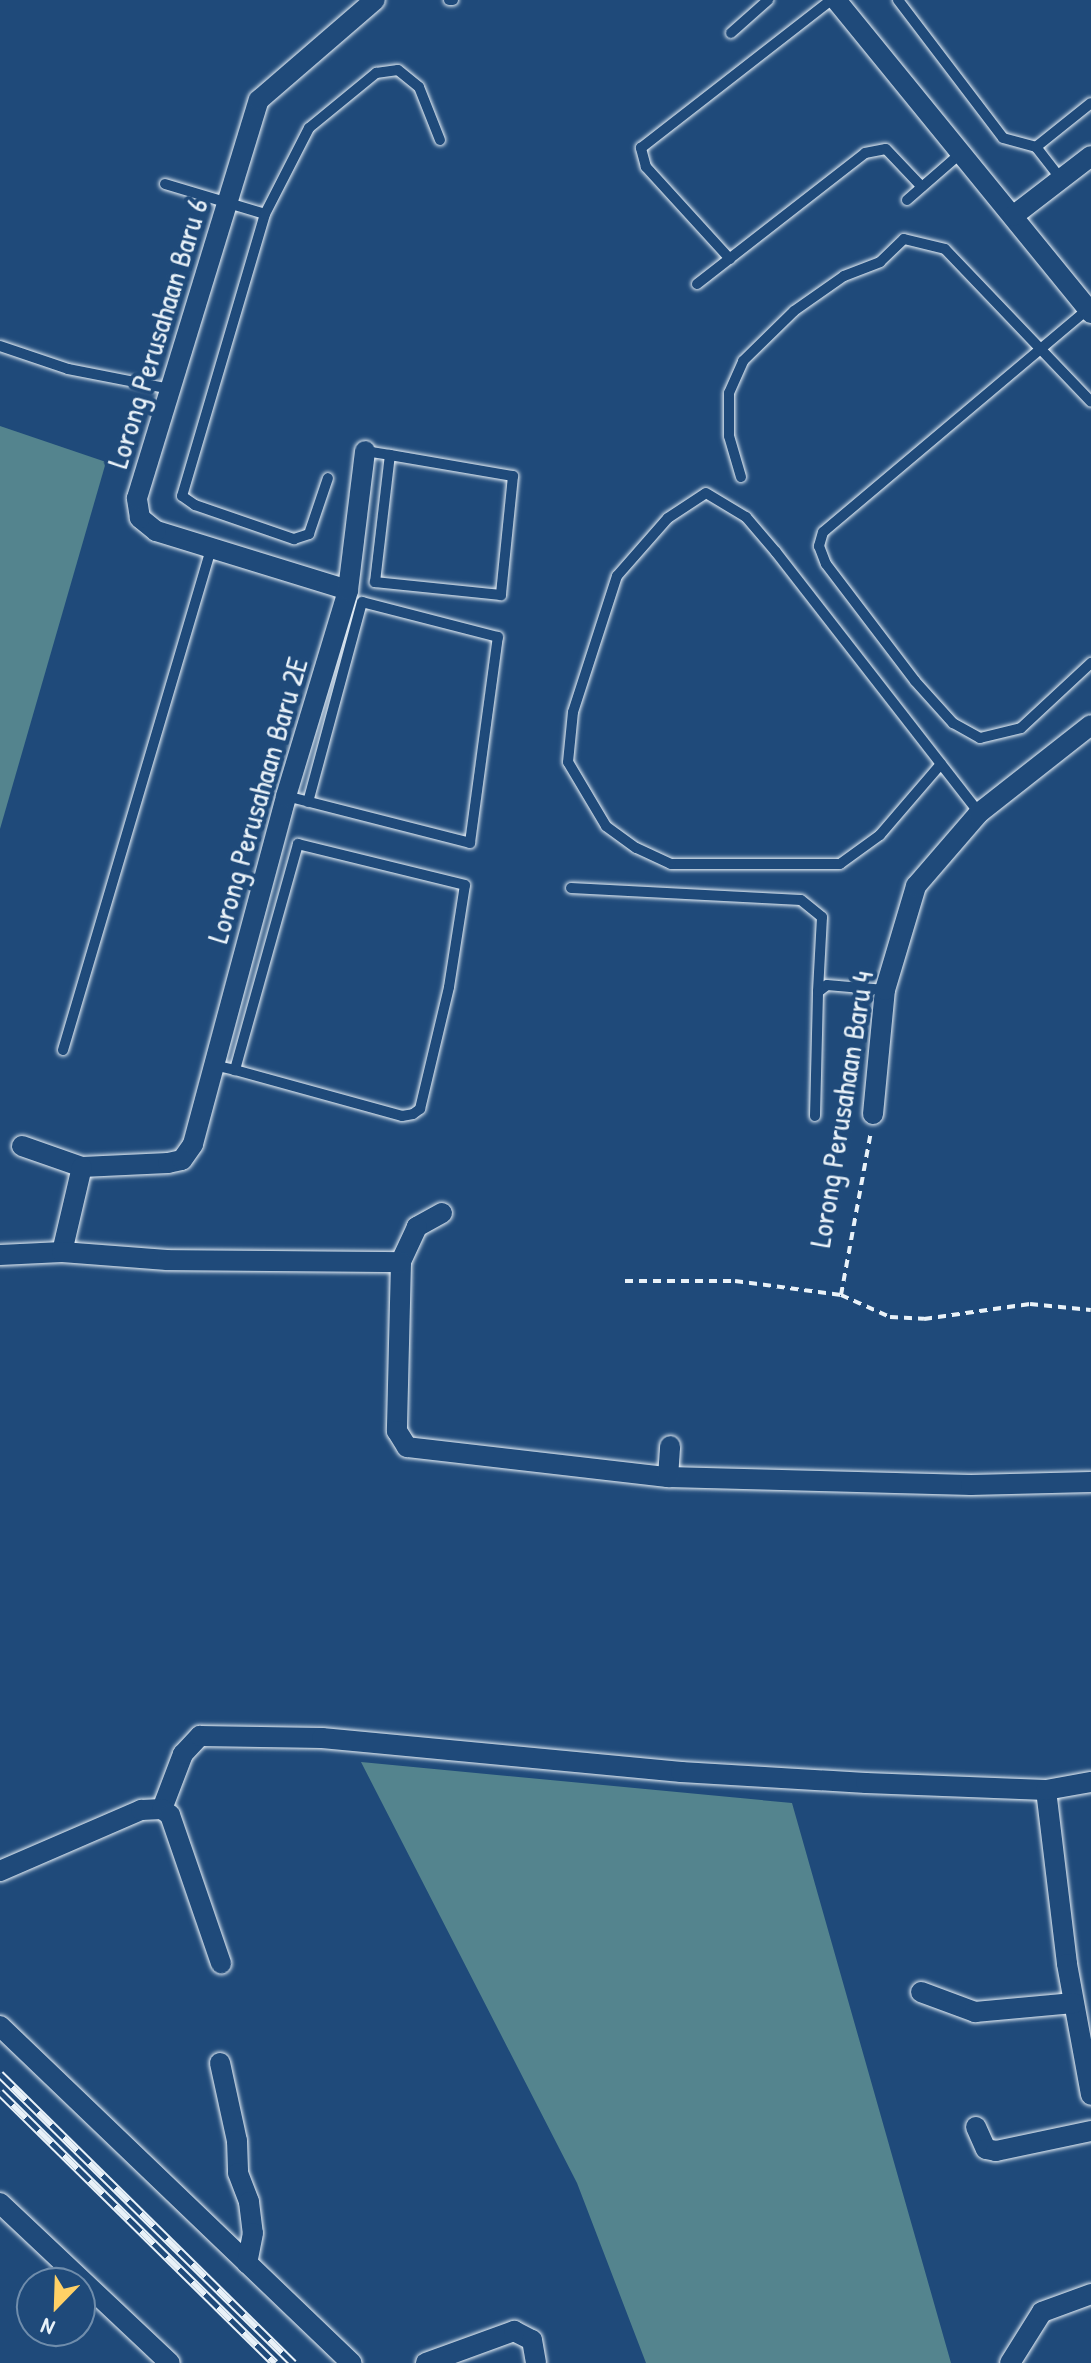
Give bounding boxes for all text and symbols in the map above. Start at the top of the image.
street label: Lorong Perusahaan Baru 6 [99,194,215,472]
street label: Lorong Perusahaan Baru 2E [199,653,315,947]
street label: Lorong Perusahaan Baru 4 [801,968,881,1250]
north arrow [16,2267,96,2347]
text: N [36,2311,59,2343]

